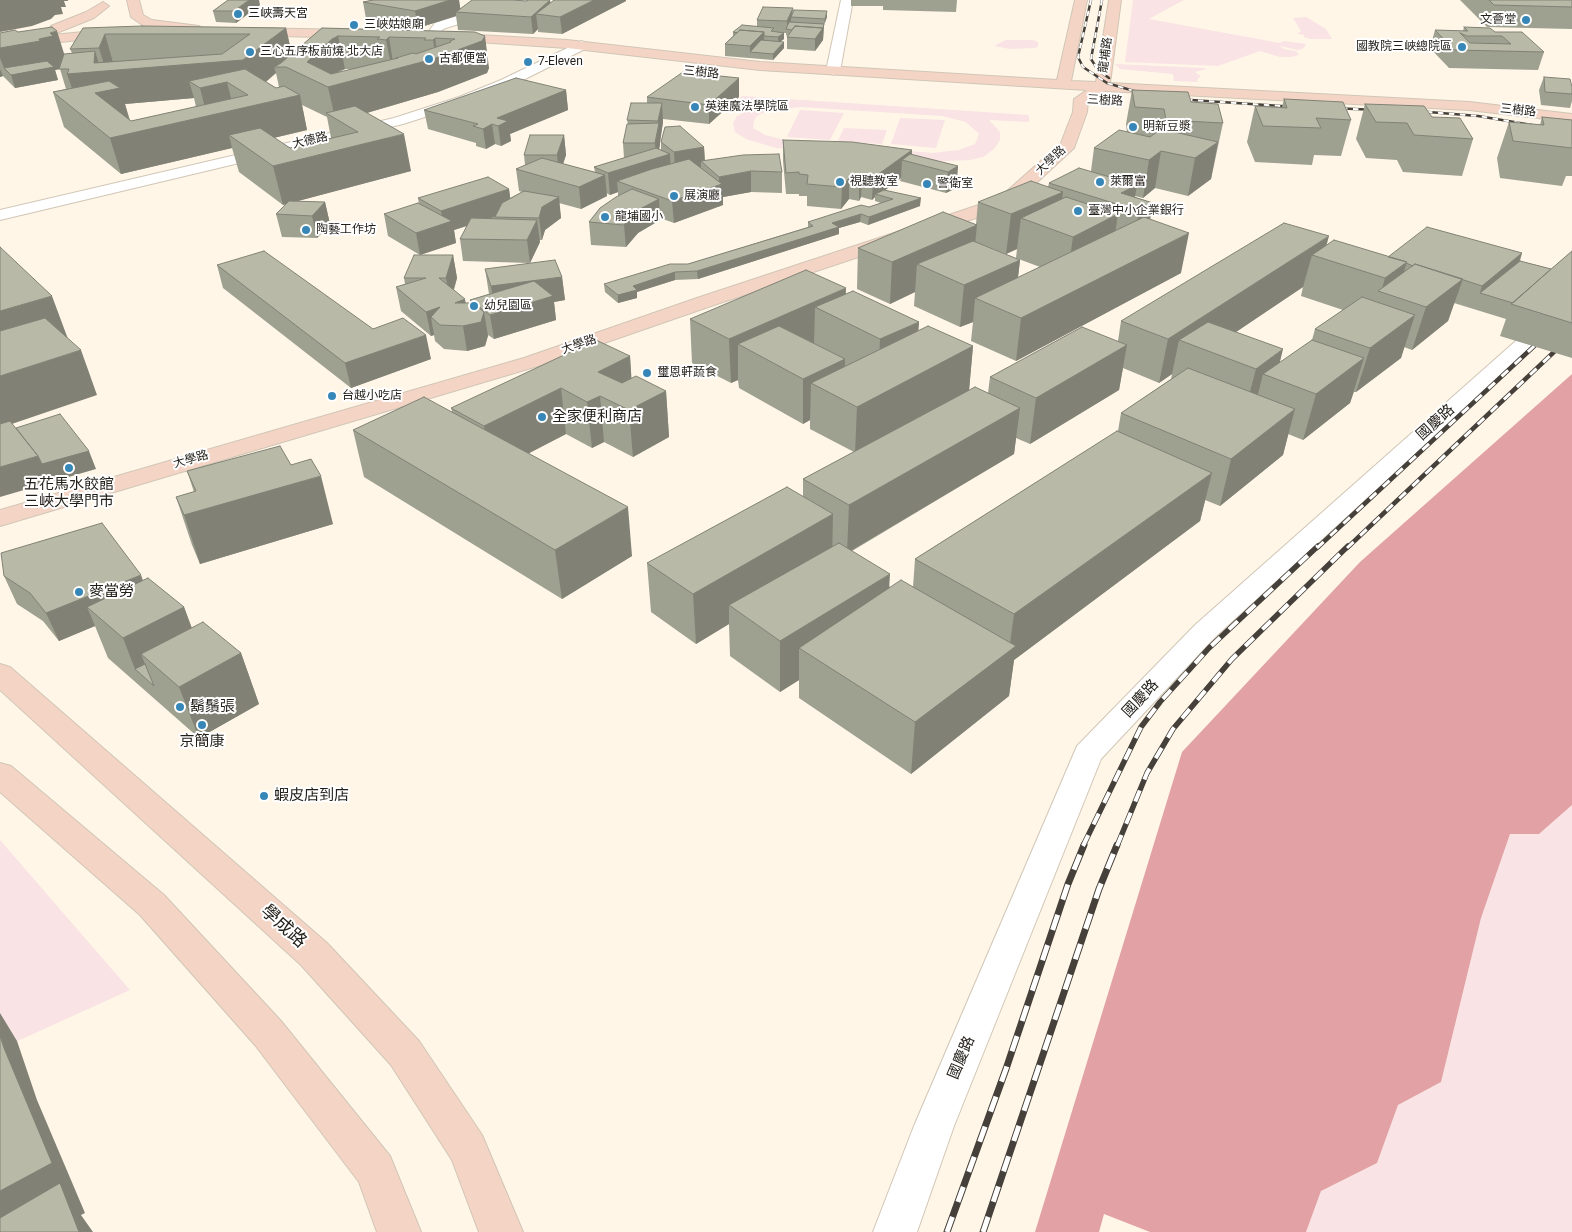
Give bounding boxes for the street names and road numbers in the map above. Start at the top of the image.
street label: 龍埔路 [1096,36,1116,74]
street label: 三樹路 [682,64,720,82]
street label: 三樹路 [1087,93,1123,109]
street label: 三樹路 [1499,102,1537,120]
street label: 大德路 [291,130,329,152]
street label: 大學路 [1033,143,1069,179]
street label: 大學路 [560,332,598,358]
street label: 國慶路 [1413,401,1459,445]
street label: 大學路 [172,448,210,472]
street label: 國慶路 [1119,676,1163,722]
street label: 學成路 [256,901,310,953]
street label: 國慶路 [945,1034,979,1082]

